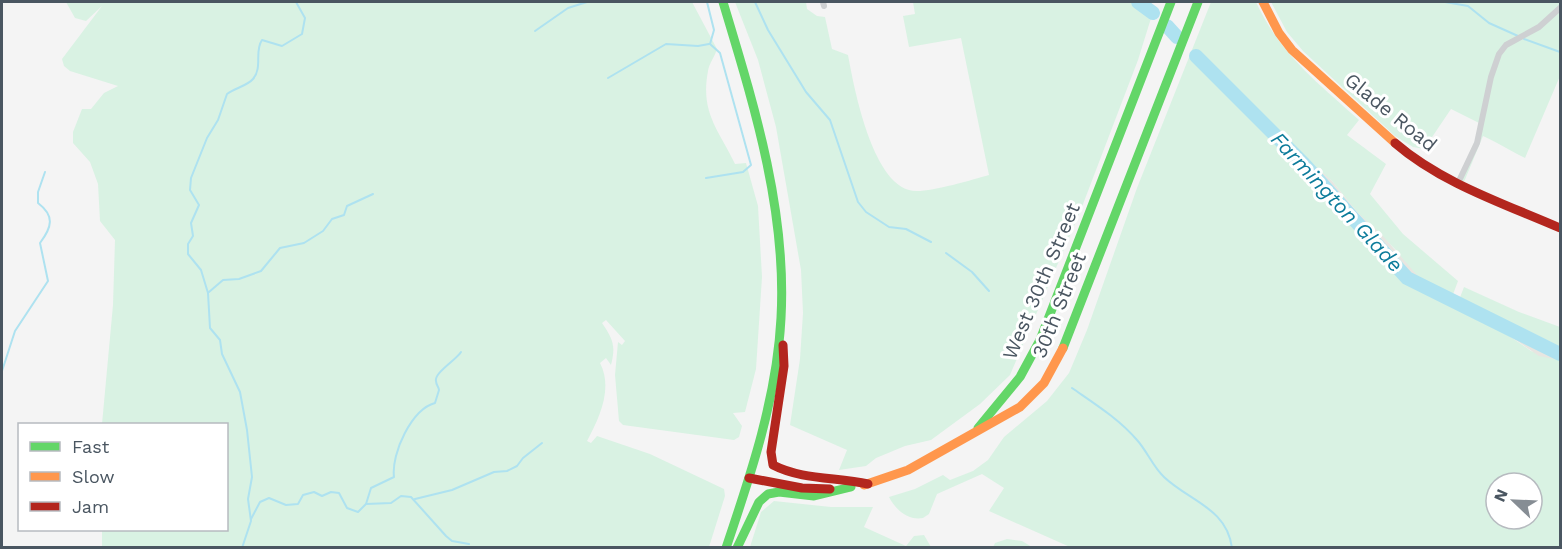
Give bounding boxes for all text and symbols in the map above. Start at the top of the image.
street label: Glade Road [1340,68,1442,156]
water label: Farmington Glade [1266,126,1409,277]
street label: West 30th Street [997,199,1085,363]
street label: 30th Street [1027,249,1091,361]
legend [18,423,228,531]
text: Fast [72,436,110,457]
text: Slow [72,466,115,487]
north arrow [1484,471,1544,531]
text: N [1490,486,1512,505]
text: Jam [72,496,109,517]

